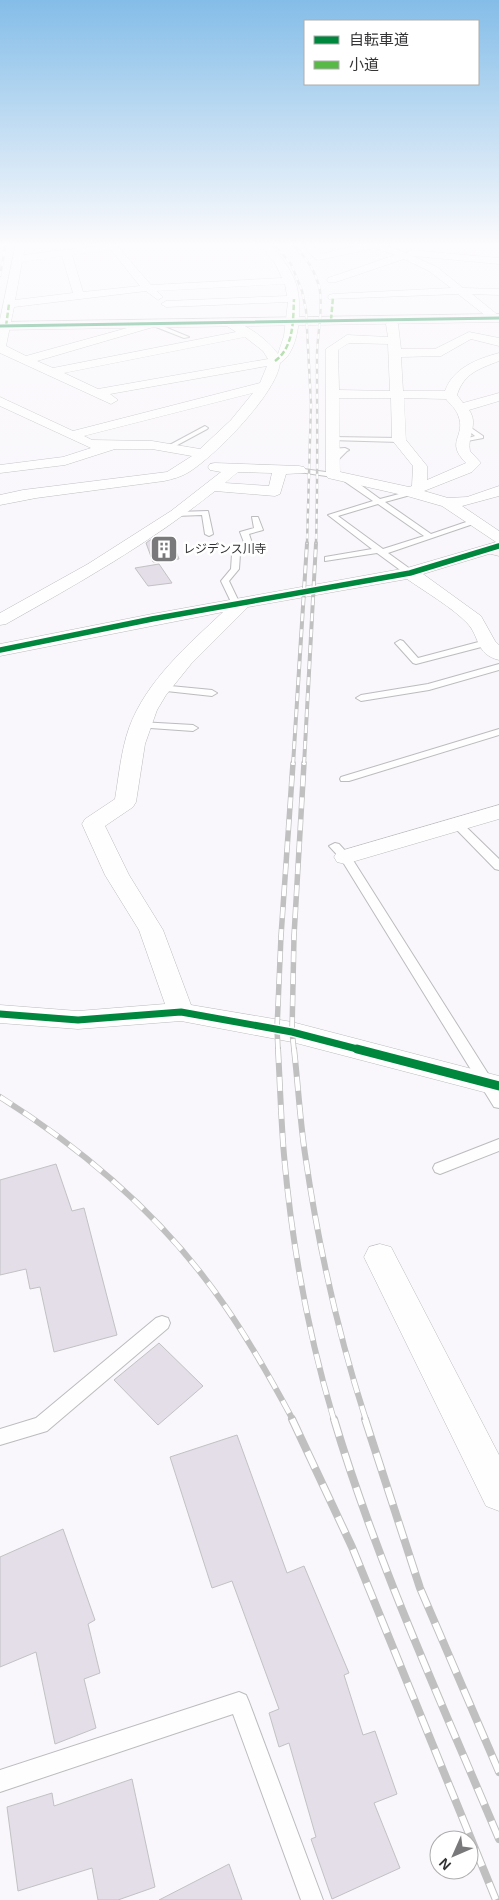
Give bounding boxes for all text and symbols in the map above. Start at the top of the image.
legend [304,20,479,85]
text: 自転車道 [349,31,409,48]
text: 小道 [349,56,379,73]
building icon: レジデンス川寺 [149,534,179,564]
place label: レジデンス川寺 [183,542,267,556]
north arrow [429,1830,479,1880]
text: N [436,1855,454,1873]

